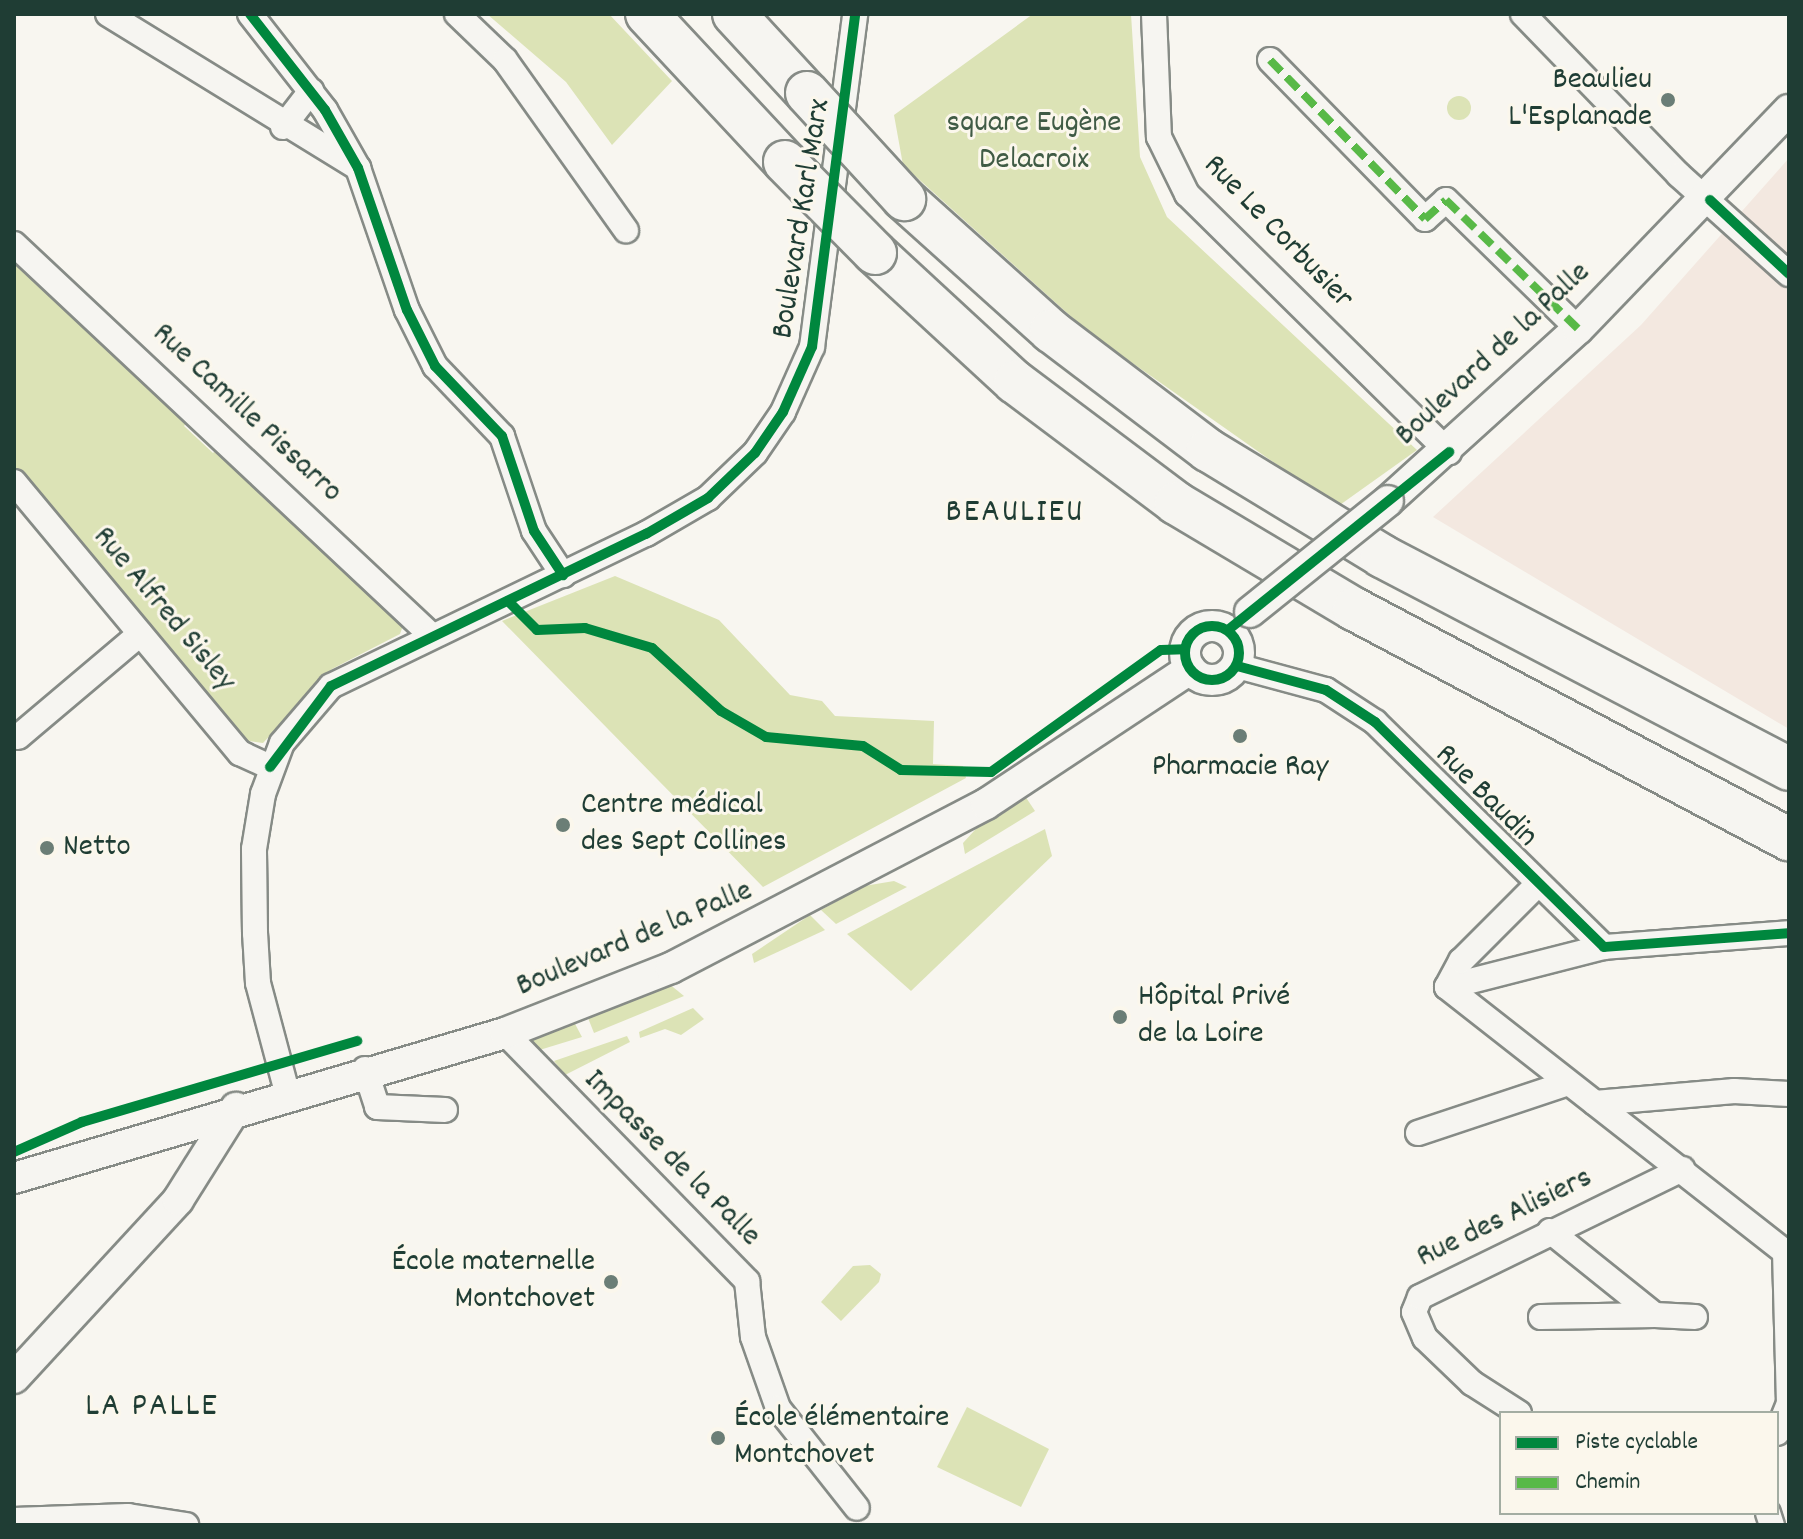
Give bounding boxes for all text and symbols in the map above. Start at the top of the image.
place label: Beaulieu L'Esplanade [1508,63,1652,138]
marker: Beaulieu L'Esplanade [1659,91,1677,109]
street label: Boulevard Karl Marx [765,97,841,341]
park label: square Eugène Delacroix [947,106,1121,181]
street label: Rue Le Corbusier [1194,148,1360,318]
street label: Boulevard de la Palle [1389,255,1599,455]
street label: Rue Camille Pissarro [143,316,349,512]
district label: BEAULIEU [946,494,1084,534]
street label: Rue Alfred Sisley [83,520,243,700]
marker: Pharmacie Ray [1231,727,1249,745]
street label: Rue Baudin [1425,737,1545,857]
place label: Pharmacie Ray [1152,749,1328,787]
place label: Centre médical des Sept Collines [581,788,786,863]
marker: Centre médical des Sept Collines [552,814,574,836]
place label: Netto [63,829,131,867]
marker: Netto [38,839,56,857]
street label: Boulevard de la Palle [511,873,759,1007]
place label: Hôpital Privé de la Loire [1138,980,1290,1055]
marker: Hôpital Privé de la Loire [1109,1006,1131,1028]
street label: Impasse de la Palle [574,1062,768,1256]
street label: Rue des Alisiers [1411,1160,1599,1278]
place label: École maternelle Montchovet [391,1245,595,1320]
marker: École maternelle Montchovet [602,1273,620,1291]
district label: LA PALLE [85,1388,219,1428]
place label: École élémentaire Montchovet [734,1401,949,1476]
legend [1499,1411,1779,1515]
text: Piste cyclable [1575,1426,1698,1460]
marker: École élémentaire Montchovet [709,1429,727,1447]
text: Chemin [1575,1466,1640,1500]

